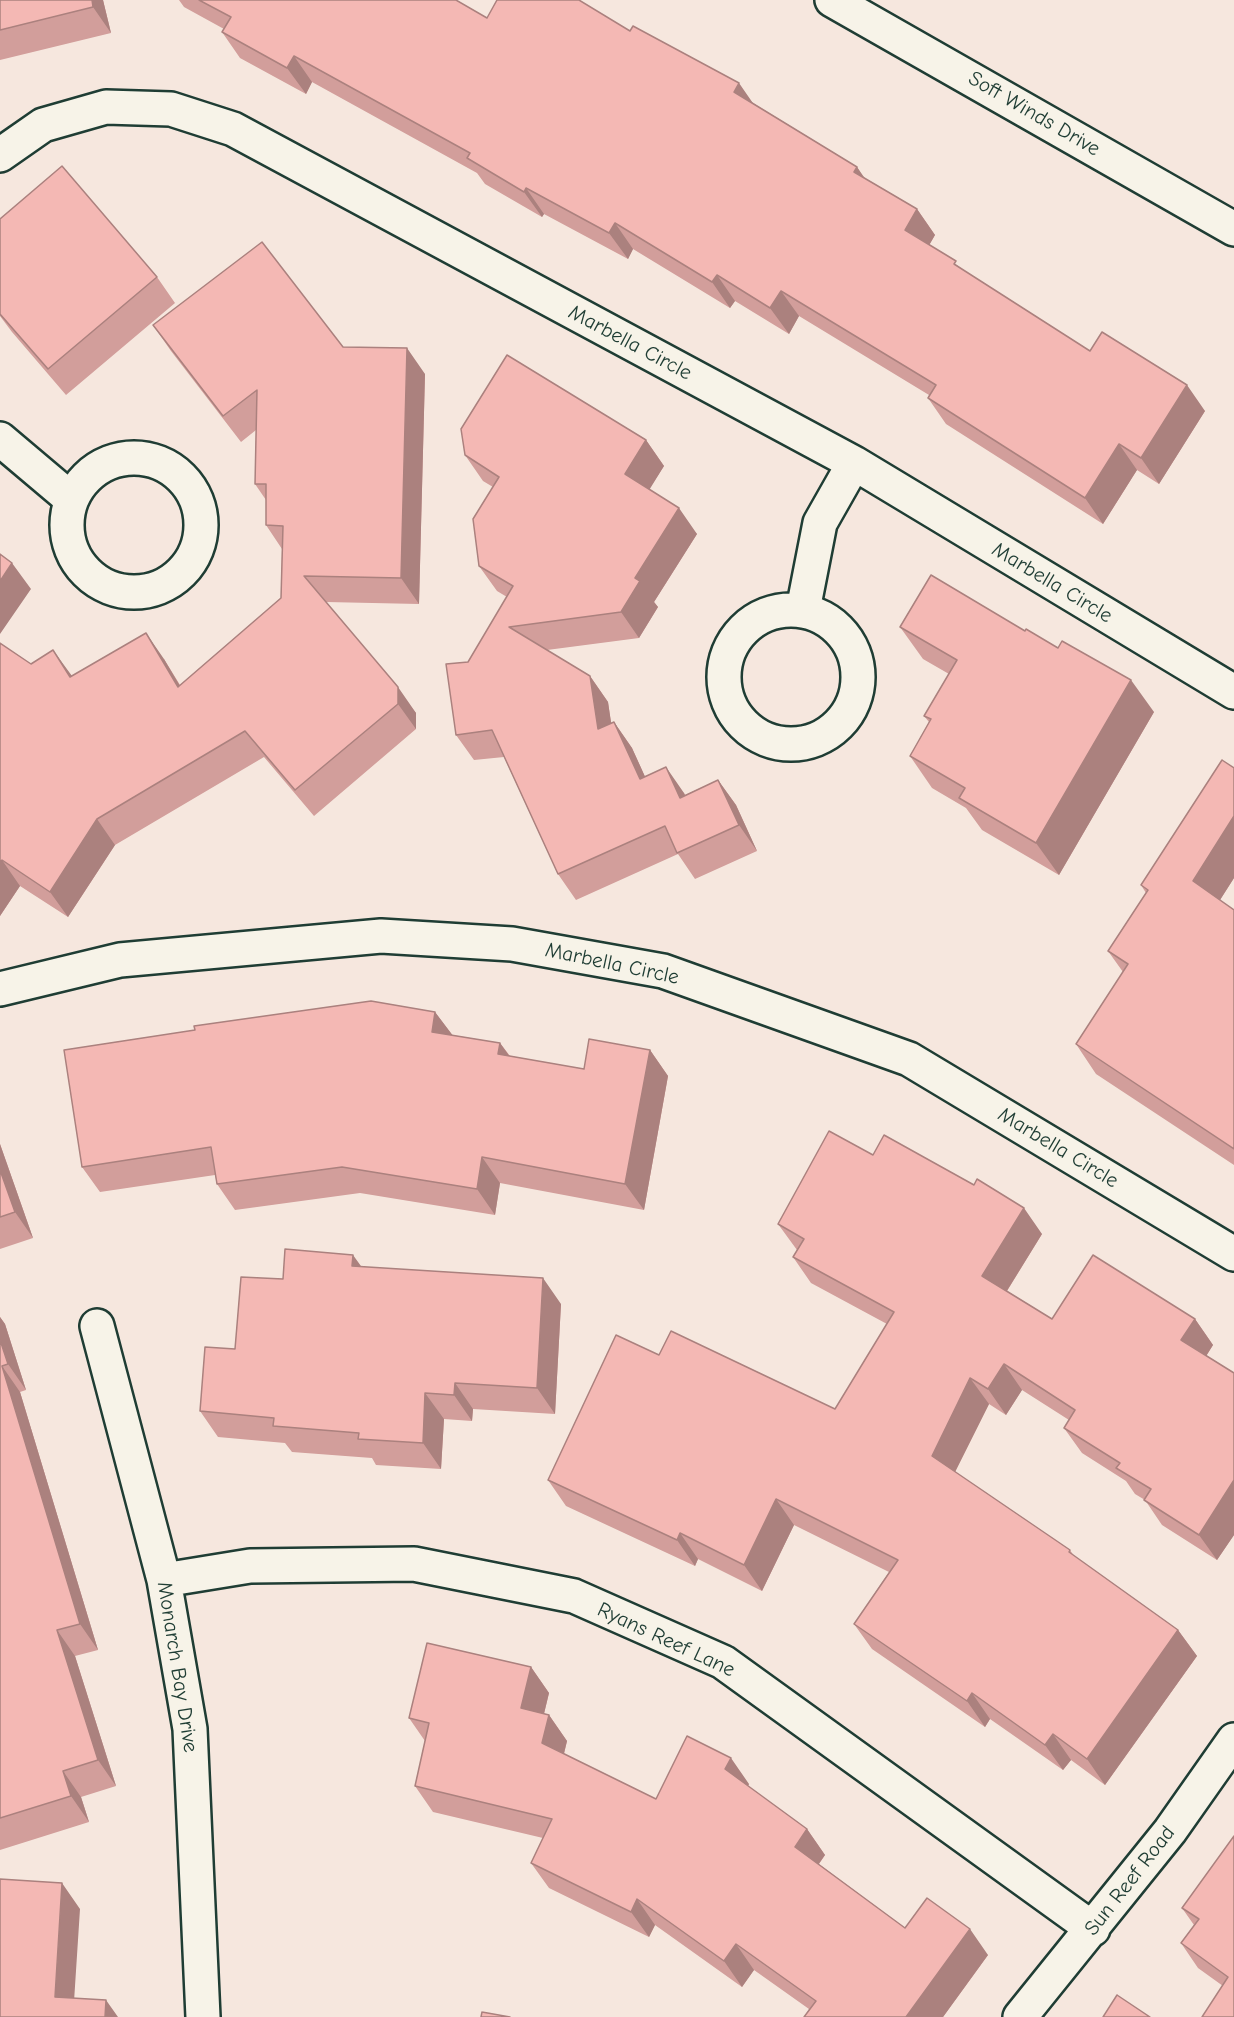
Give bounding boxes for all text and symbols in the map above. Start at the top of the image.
street label: Soft Winds Drive [964,66,1104,162]
street label: Marbella Circle [564,300,696,386]
street label: Marbella Circle [987,537,1117,629]
street label: Marbella Circle [543,938,681,990]
street label: Marbella Circle [993,1102,1123,1194]
street label: Monarch Bay Drive [151,1580,203,1754]
street label: Ryans Reef Lane [593,1597,739,1683]
street label: Sun Reef Road [1079,1821,1181,1941]

